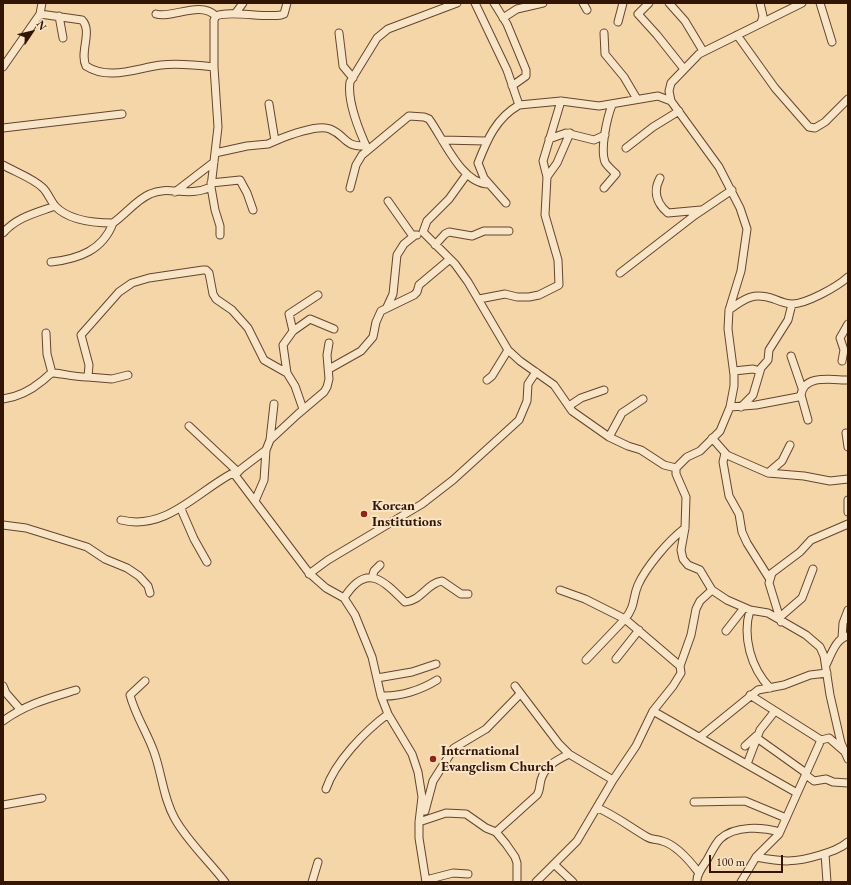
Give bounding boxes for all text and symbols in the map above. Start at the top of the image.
north arrow [12,12,52,52]
text: N [34,17,50,33]
place label: Korean Institutions [372,498,442,530]
marker: Korean Institutions [359,509,369,519]
place label: International Evangelism Church [441,743,554,776]
marker: International Evangelism Church [428,754,438,764]
scale bar [711,847,785,873]
text: 100 m [716,854,745,870]

